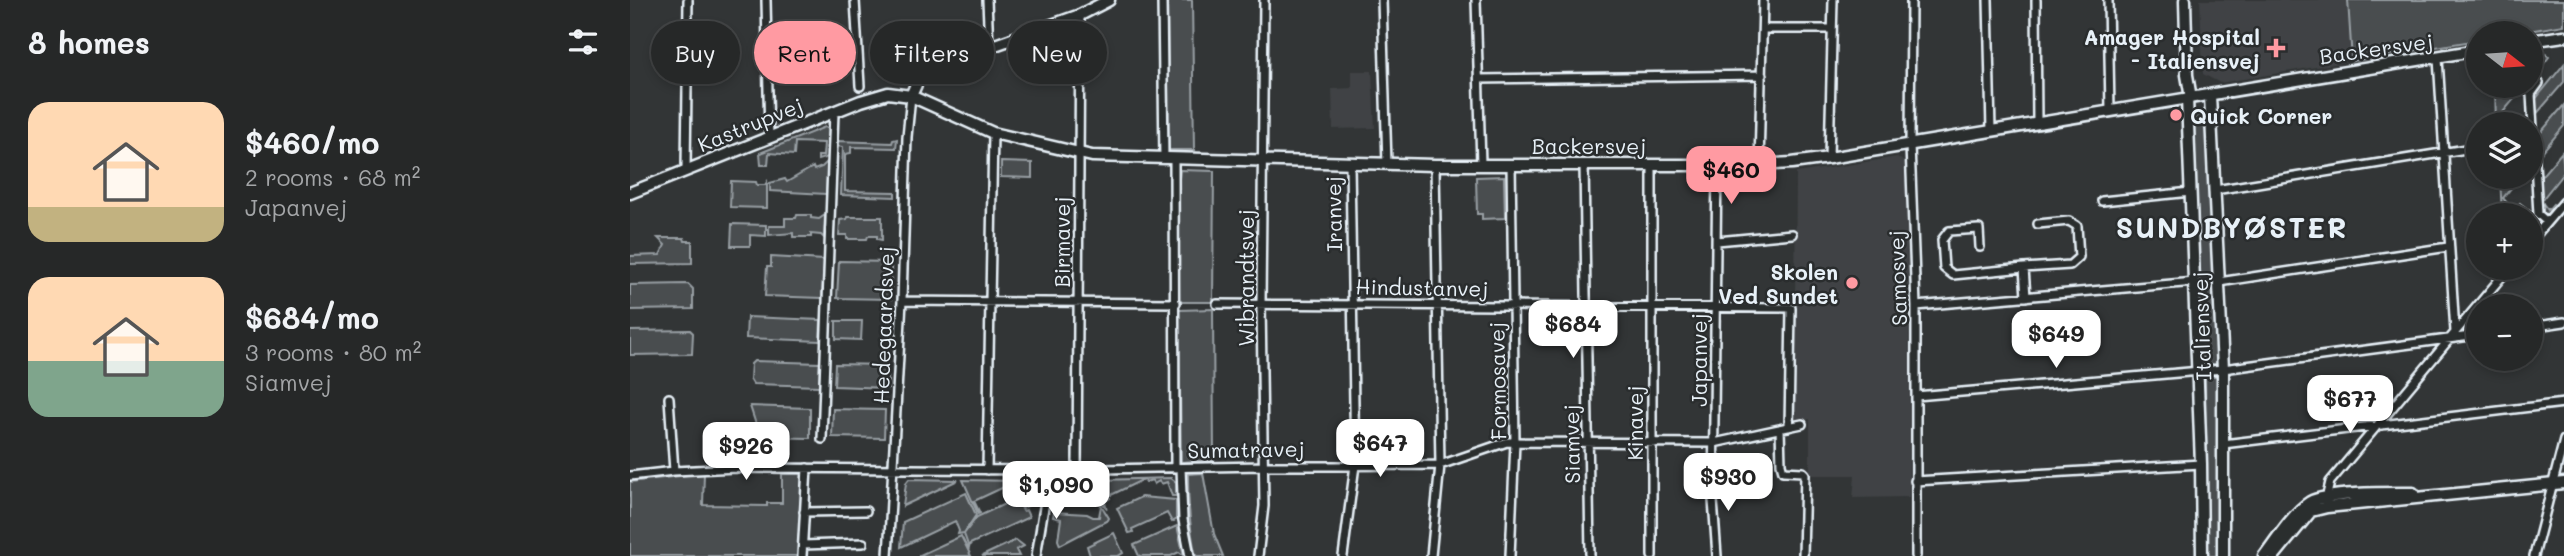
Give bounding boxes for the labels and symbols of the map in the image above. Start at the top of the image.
north arrow [2466,21,2543,98]
place label: Amager Hospital - Italiensvej [2084,23,2260,74]
street label: Backersvej [2317,27,2435,69]
marker: Amager Hospital - Italiensvej [2266,38,2286,58]
street label: Kastrupvej [693,91,807,157]
place label: Quick Corner [2190,102,2332,129]
marker: Quick Corner [2168,107,2184,123]
street label: Backersvej [1532,132,1646,159]
pin: $460 [1690,146,1772,206]
street label: Iranvej [1319,176,1347,252]
street label: Birmavej [1048,197,1075,288]
street label: Wibrandtsvej [1232,209,1259,347]
district label: SUNDBYØSTER [2116,209,2348,245]
street label: Samosvej [1882,230,1912,326]
street label: Hedegaardsvej [867,246,899,404]
place label: Skolen Ved Sundet [1718,258,1838,309]
street label: Italiensvej [2186,271,2216,381]
street label: Hindustanvej [1355,272,1489,302]
marker: Skolen Ved Sundet [1844,275,1860,291]
pin: $684 [1532,300,1614,360]
pin: $649 [2015,310,2097,370]
street label: Japanvej [1685,313,1712,407]
street label: Formosavej [1482,322,1512,440]
pin: $677 [2309,376,2391,435]
street label: Kinavej [1621,385,1648,461]
street label: Siamvej [1557,404,1585,484]
pin: $647 [1339,420,1421,479]
pin: $926 [705,422,787,482]
street label: Sumatravej [1187,434,1305,464]
pin: $930 [1687,454,1769,513]
pin: $1,090 [999,462,1113,521]

